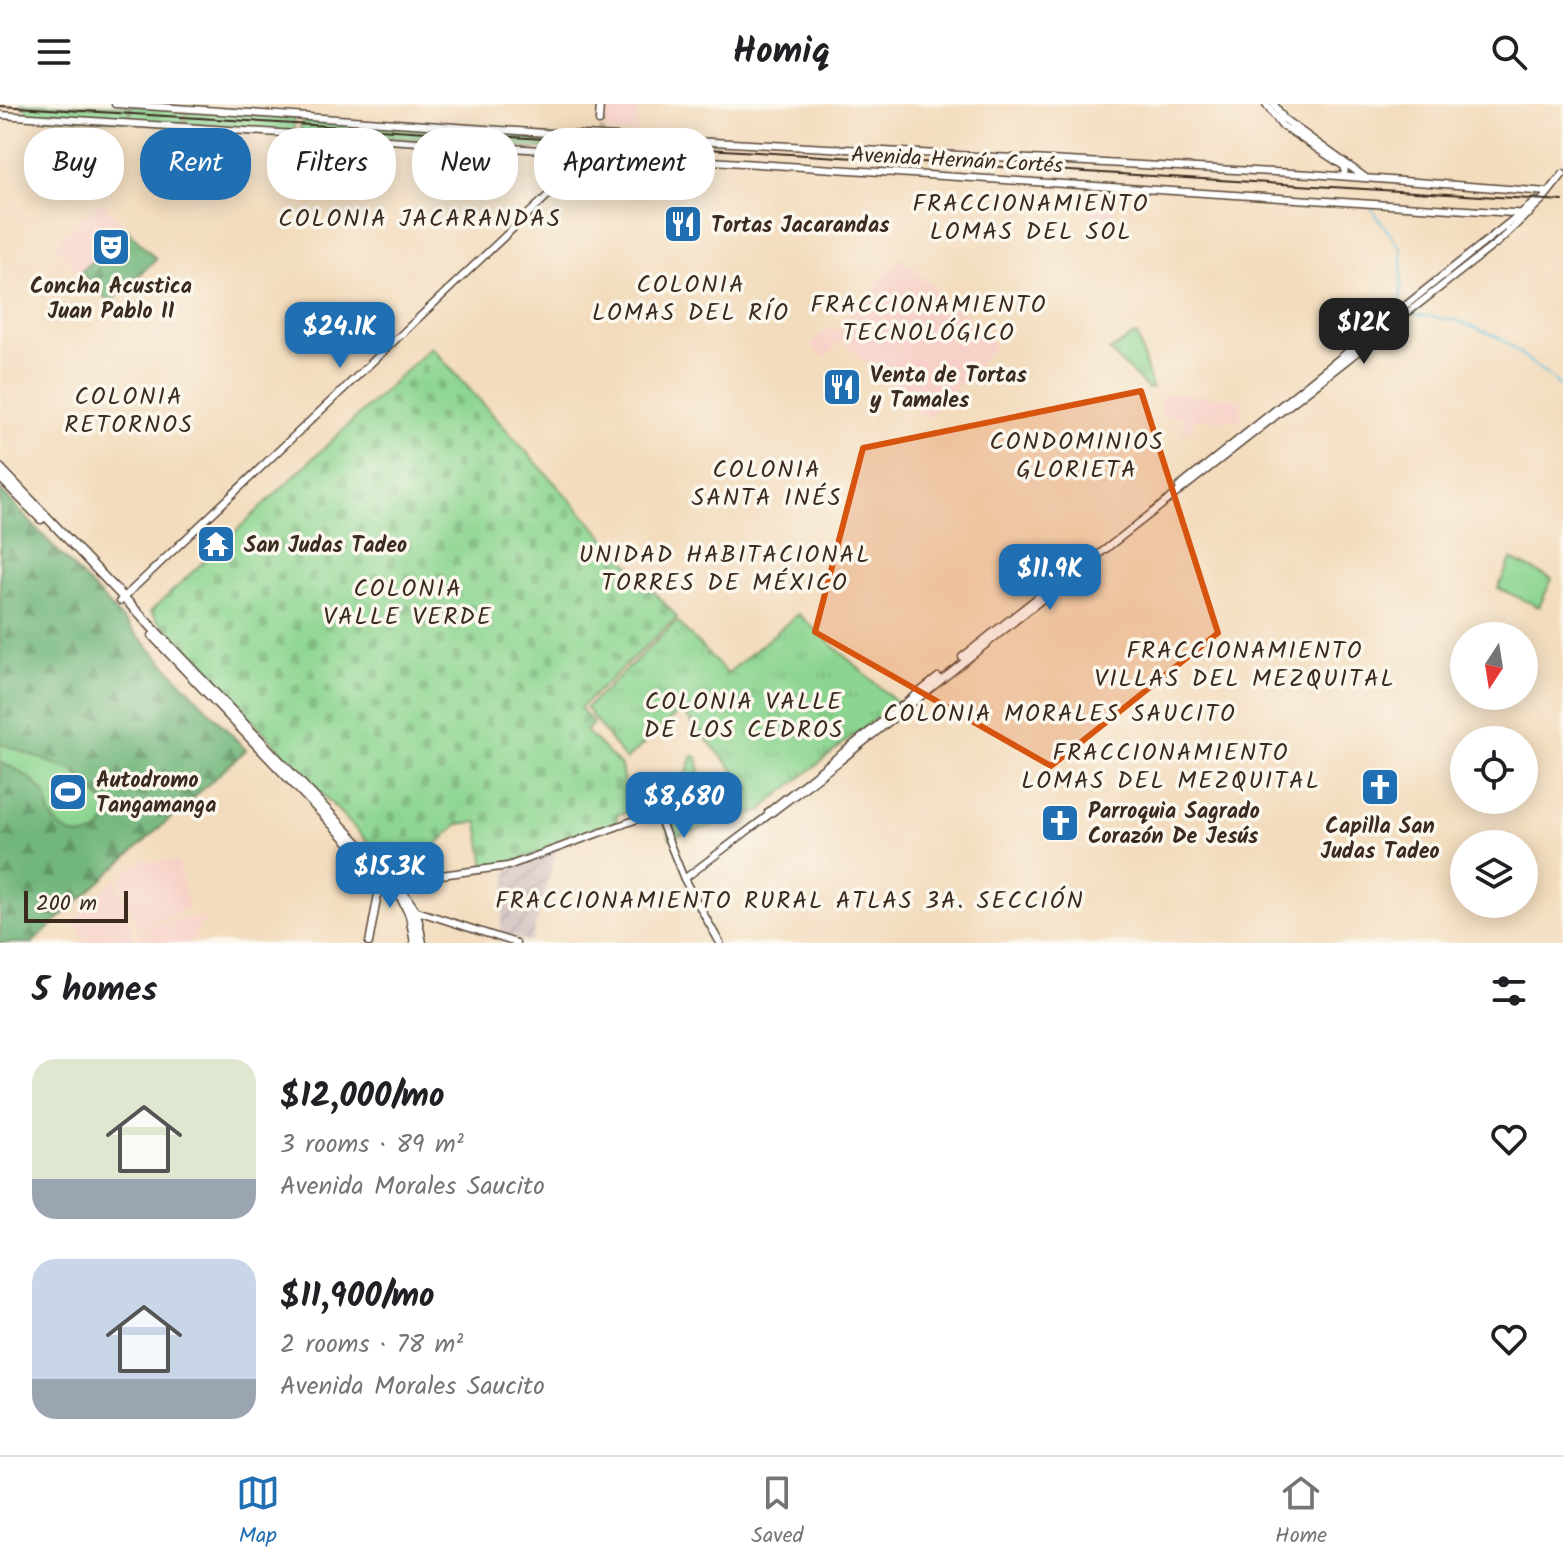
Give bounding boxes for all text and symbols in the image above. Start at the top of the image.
text: Homiq [733,24,830,81]
icon: menu [32,30,76,74]
icon: search [1487,30,1531,74]
chip: Buy [24,128,124,200]
chip: Rent [140,128,251,200]
chip: Filters [267,128,396,200]
chip: New [412,128,518,200]
chip: Apartment [534,128,715,200]
street label: Avenida Hernán Cortés [850,138,1064,185]
district label: FRACCIONAMIENTO LOMAS DEL SOL [912,185,1150,252]
district label: COLONIA JACARANDAS [278,200,562,239]
restaurant icon: Tortas Jacarandas [662,203,704,245]
place label: Tortas Jacarandas [711,209,890,244]
theatre icon: Concha Acustica Juan Pablo II [90,226,132,268]
district label: COLONIA LOMAS DEL RÍO [592,266,790,333]
place label: Concha Acustica Juan Pablo II [30,270,192,330]
district label: FRACCIONAMIENTO TECNOLÓGICO [810,286,1048,353]
pin: $12K [1317,298,1411,366]
pin: $24.1K [275,302,405,370]
text: $12K [1337,303,1391,345]
text: $24.1K [303,307,377,349]
place label: Venta de Tortas y Tamales [869,359,1027,419]
restaurant icon: Venta de Tortas y Tamales [821,366,863,408]
district label: COLONIA RETORNOS [64,378,194,445]
district label: CONDOMINIOS GLORIETA [989,423,1165,490]
district label: COLONIA SANTA INÉS [691,451,843,518]
temple icon: San Judas Tadeo [195,523,237,565]
place label: San Judas Tadeo [244,529,407,564]
district label: UNIDAD HABITACIONAL TORRES DE MÉXICO [579,536,871,603]
pin: $11.9K [985,544,1115,612]
text: $11.9K [1017,549,1083,591]
district label: COLONIA VALLE VERDE [323,570,493,637]
north arrow [1450,622,1538,710]
map controls [1450,622,1538,918]
district label: FRACCIONAMIENTO VILLAS DEL MEZQUITAL [1094,632,1396,699]
district label: COLONIA VALLE DE LOS CEDROS [644,683,844,750]
district label: COLONIA MORALES SAUCITO [883,695,1237,734]
button: locate [1450,726,1538,814]
district label: FRACCIONAMIENTO LOMAS DEL MEZQUITAL [1021,734,1321,801]
place label: Autodromo Tangamanga [96,764,216,824]
church icon: Capilla San Judas Tadeo [1359,766,1401,808]
sports icon: Autodromo Tangamanga [47,771,89,813]
pin: $8,680 [619,772,749,840]
text: $8,680 [644,777,724,819]
place label: Parroquia Sagrado Corazón De Jesús [1088,795,1260,855]
church icon: Parroquia Sagrado Corazón De Jesús [1039,802,1081,844]
place label: Capilla San Judas Tadeo [1320,810,1440,870]
button: layers [1450,830,1538,918]
pin: $15.3K [325,842,455,910]
text: $15.3K [354,847,426,889]
district label: FRACCIONAMIENTO RURAL ATLAS 3A. SECCIÓN [495,882,1085,921]
scale bar [24,887,128,923]
text: 200 m [36,887,97,922]
text: 5 homes [32,964,157,1018]
icon: filters [1487,969,1531,1013]
text: $12,000/mo [280,1070,444,1124]
icon: home [96,1091,192,1187]
icon: heart [1487,1117,1531,1161]
text: 3 rooms · 89 m² [280,1124,464,1166]
text: Avenida Morales Saucito [280,1166,545,1208]
text: $11,900/mo [280,1270,435,1324]
icon: home [96,1291,192,1387]
icon: heart [1487,1317,1531,1361]
text: 2 rooms · 78 m² [280,1324,463,1366]
text: Avenida Morales Saucito [280,1366,545,1408]
tab: Map [236,1471,280,1554]
tab: Saved [751,1471,804,1554]
tab: Home [1275,1471,1327,1554]

